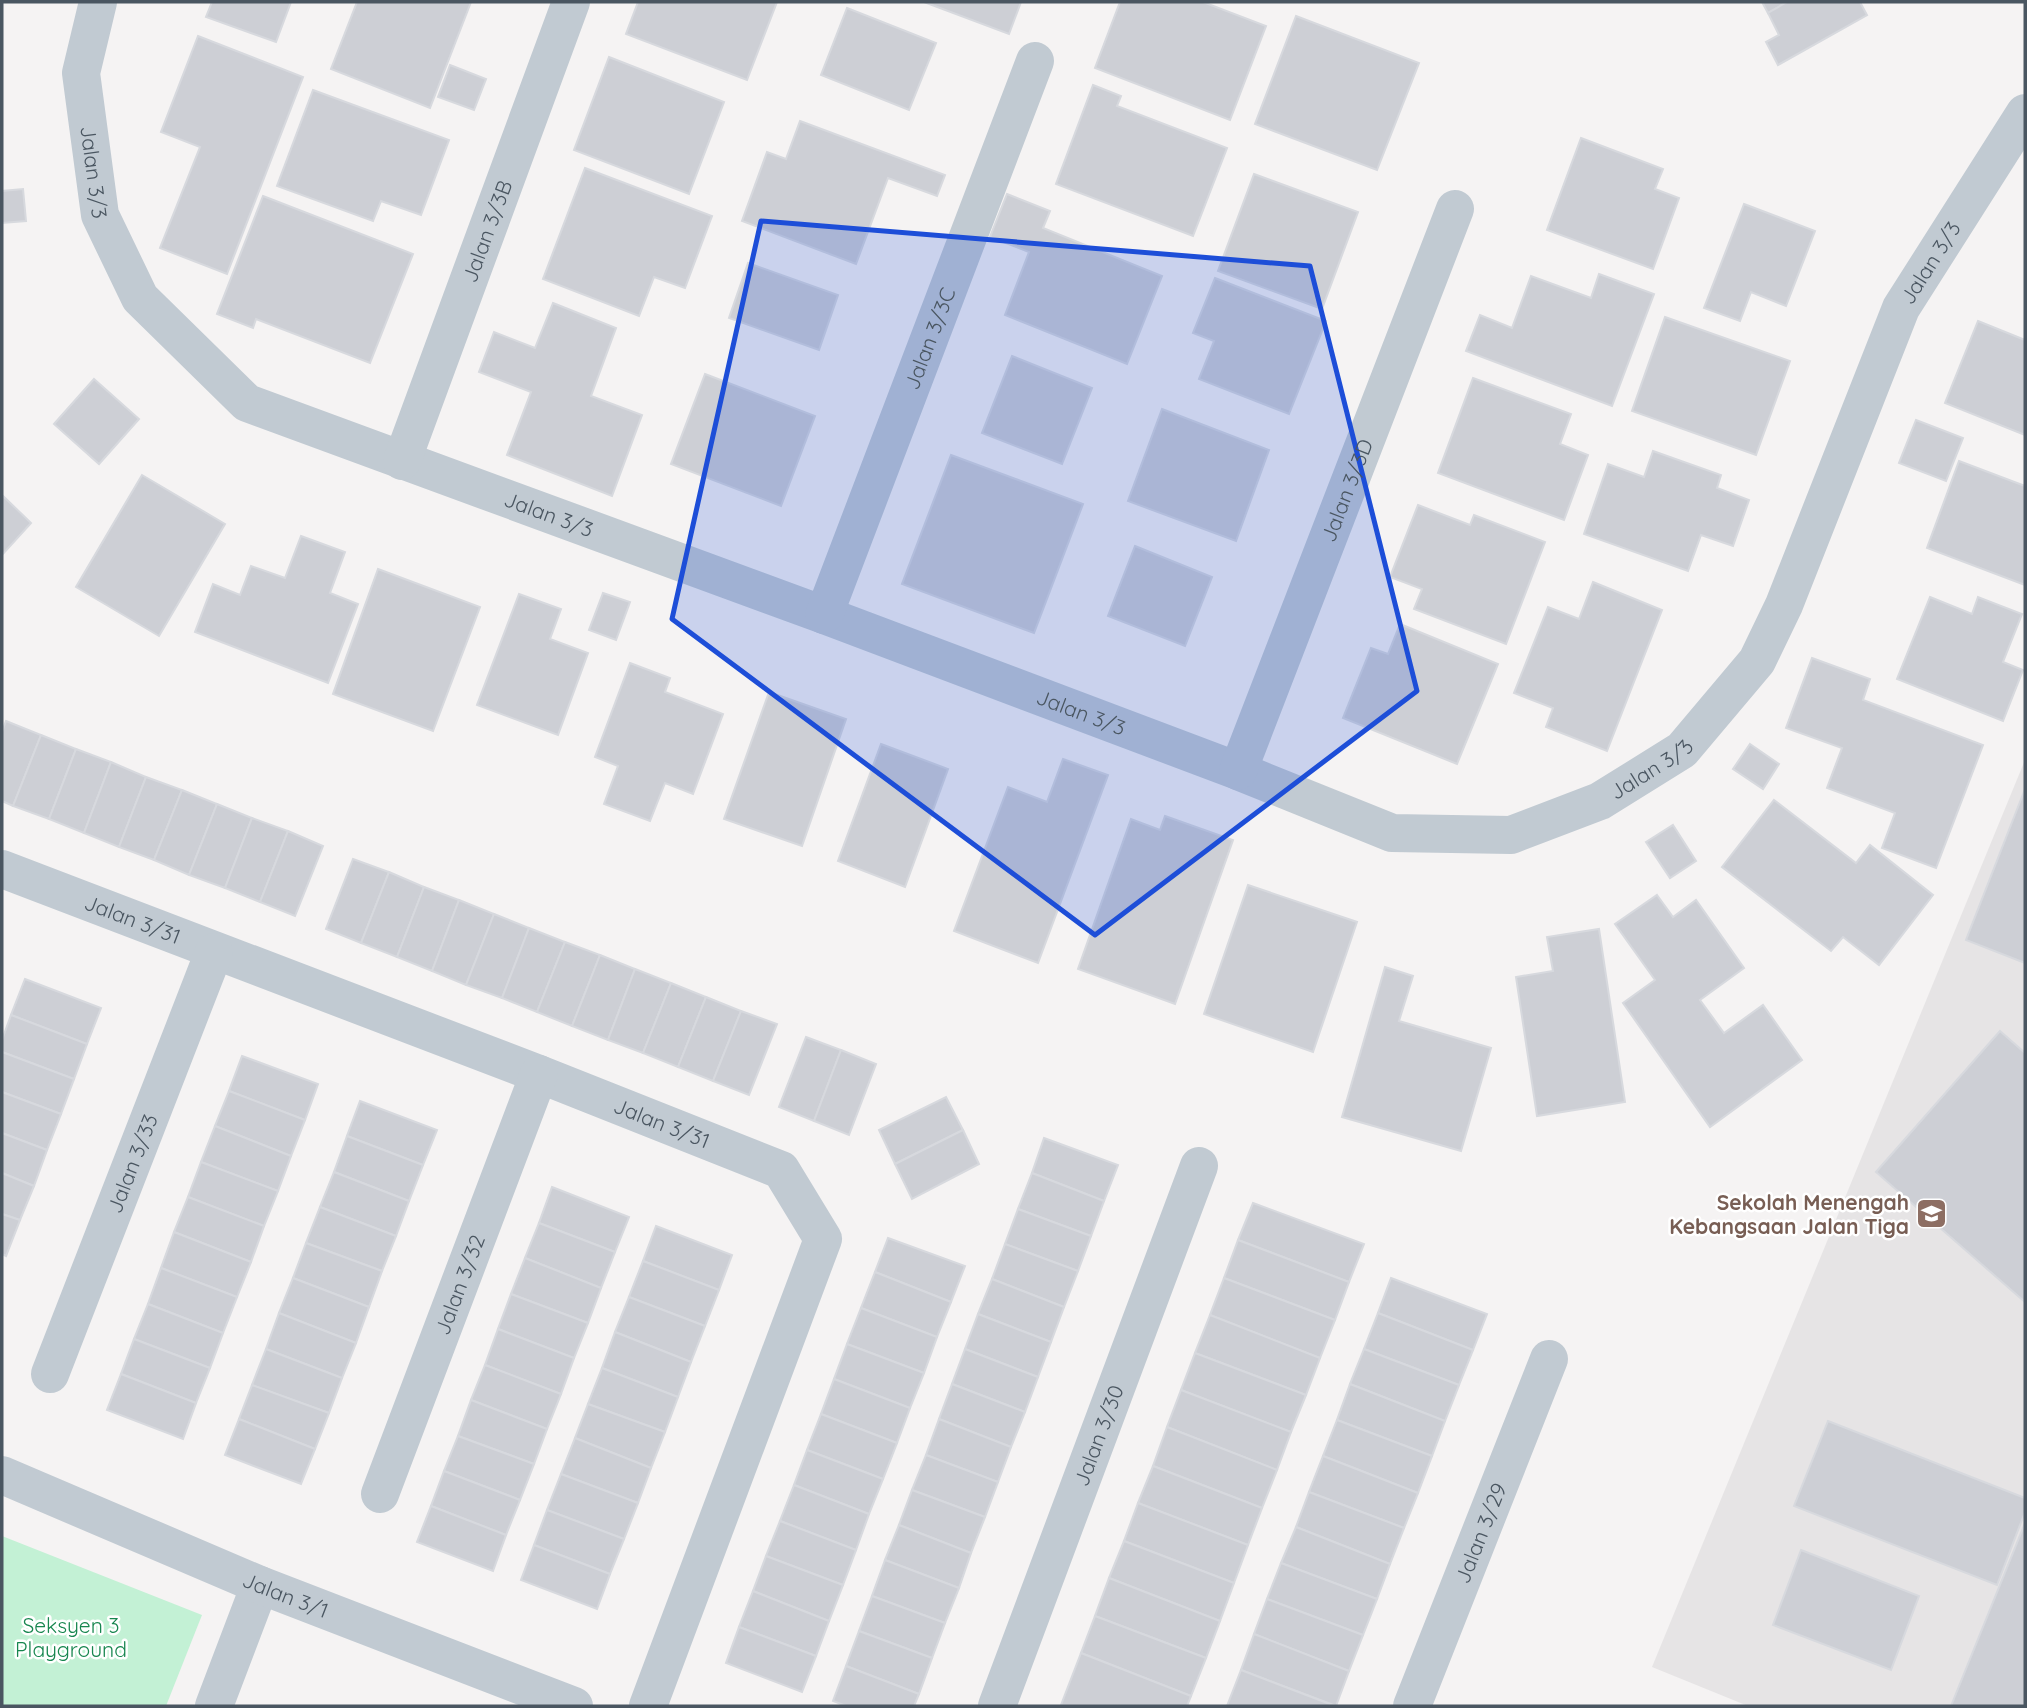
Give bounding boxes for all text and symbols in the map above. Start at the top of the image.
street label: Jalan 3/3 [75,124,113,220]
street label: Jalan 3/3B [456,176,517,286]
street label: Jalan 3/3 [1894,216,1966,309]
street label: Jalan 3/3C [898,284,961,393]
street label: Jalan 3/3D [1315,435,1378,545]
street label: Jalan 3/3 [501,486,597,542]
street label: Jalan 3/3 [1033,683,1129,741]
street label: Jalan 3/3 [1605,734,1699,805]
street label: Jalan 3/31 [81,889,185,949]
street label: Jalan 3/31 [610,1092,714,1153]
street label: Jalan 3/33 [101,1110,163,1217]
place label: Sekolah Menengah Kebangsaan Jalan Tiga [1669,1189,1909,1239]
school or university icon: Sekolah Menengah Kebangsaan Jalan Tiga [1915,1197,1949,1231]
street label: Jalan 3/32 [429,1231,490,1338]
street label: Jalan 3/30 [1068,1381,1129,1489]
street label: Jalan 3/29 [1449,1479,1512,1587]
street label: Jalan 3/1 [239,1566,332,1623]
park label: Seksyen 3 Playground [15,1612,127,1662]

